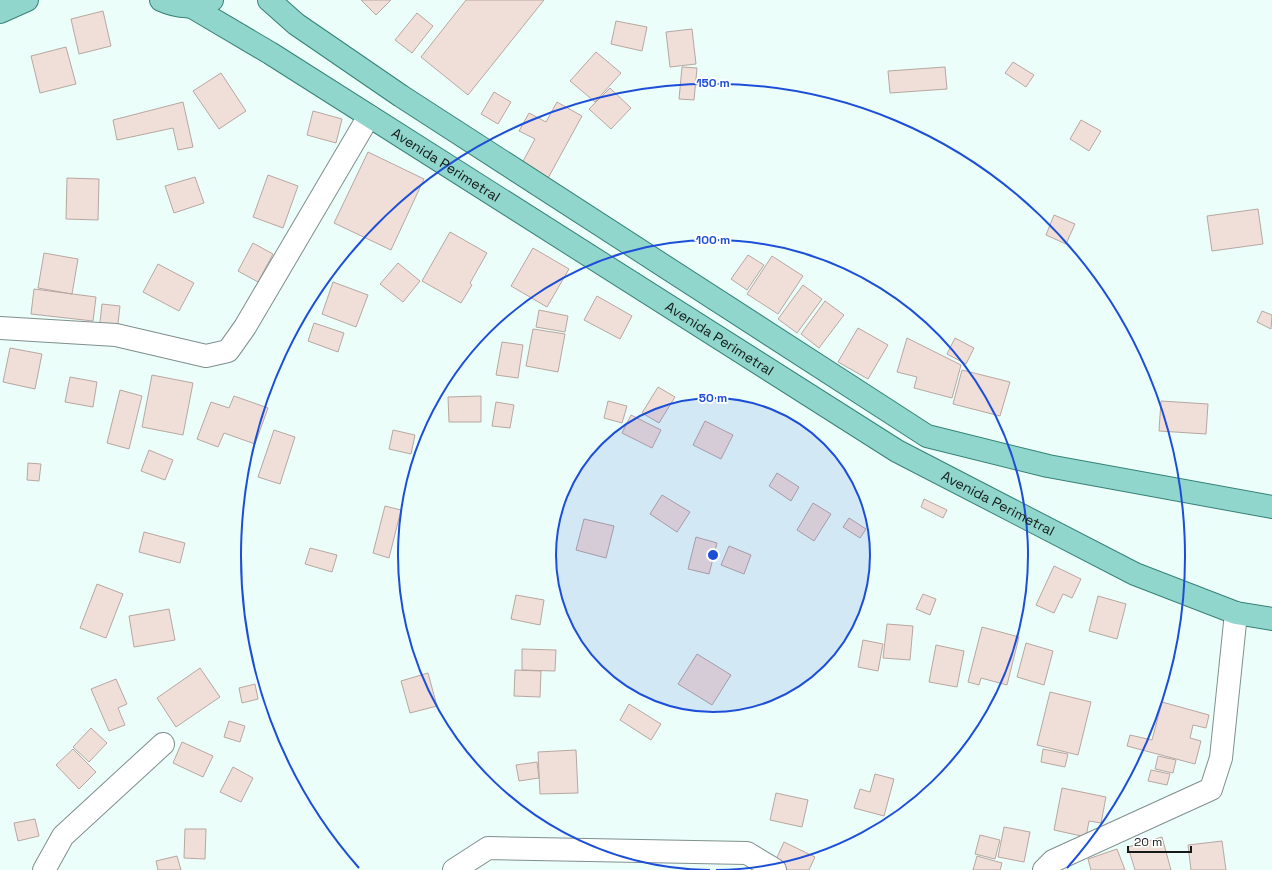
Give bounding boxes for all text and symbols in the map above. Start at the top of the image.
text: 150 m [696,75,730,91]
street label: Avenida Perimetral [388,124,504,206]
text: 100 m [696,232,730,248]
street label: Avenida Perimetral [662,297,777,379]
text: 50 m [699,390,727,406]
street label: Avenida Perimetral [938,467,1058,540]
centre of rings [706,548,720,562]
scale bar [1128,828,1191,854]
text: 20 m [1134,834,1162,850]

